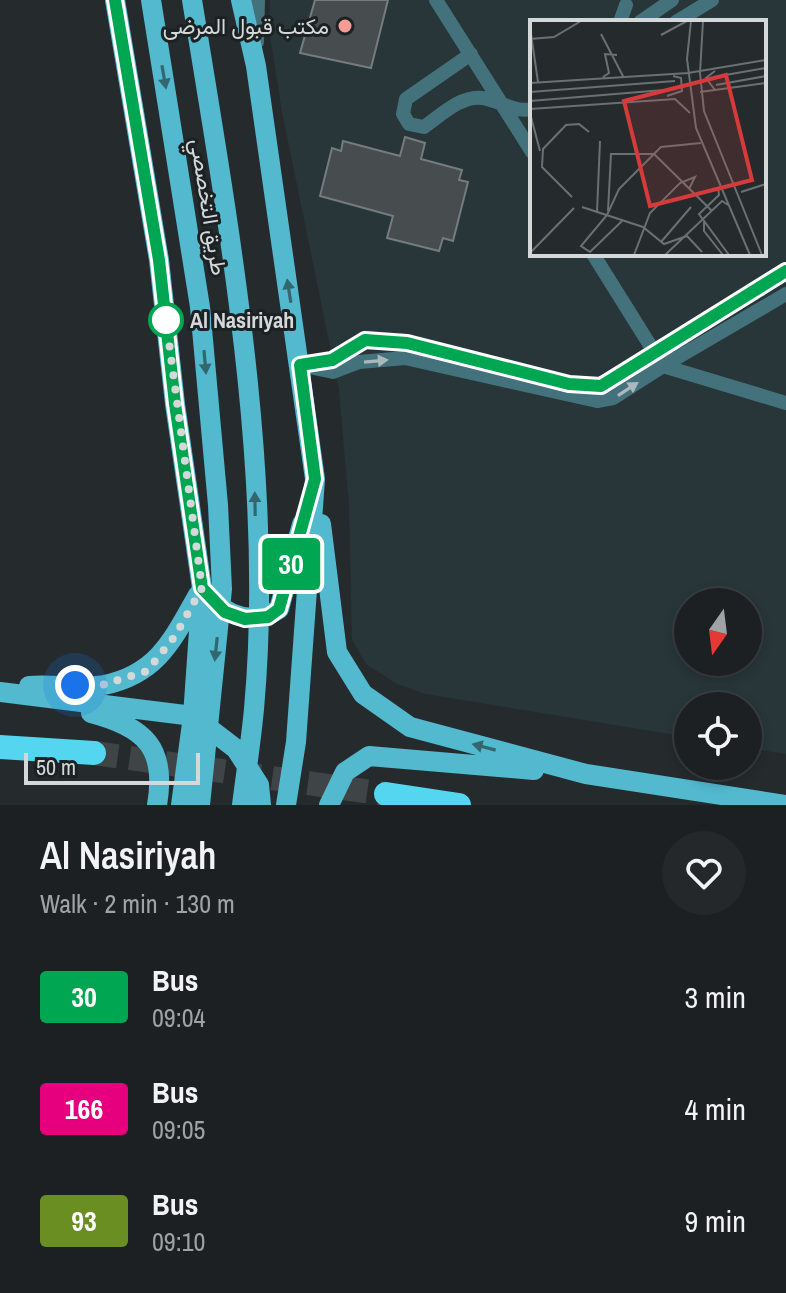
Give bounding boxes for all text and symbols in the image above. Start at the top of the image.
place label: مكتب قبول المرضى [163,11,329,41]
marker: مكتب قبول المرضى [336,17,354,35]
inset map [530,20,766,256]
one-way arrow [158,65,170,90]
street label: طريق التخصصي [179,136,235,278]
one-way arrow [282,278,295,303]
marker: Al Nasiriyah [149,303,183,337]
place label: Al Nasiriyah [190,305,294,335]
one-way arrow [199,350,212,375]
one-way arrow [364,354,389,367]
one-way arrow [617,381,638,396]
one-way arrow [249,491,262,516]
line badge: 30 [255,538,327,590]
text: 30 [278,545,304,583]
north arrow [674,588,762,676]
map controls [674,588,762,780]
one-way arrow [210,637,223,662]
your location [55,665,95,705]
button: locate [674,692,762,780]
one-way arrow [471,740,496,752]
scale bar [24,749,200,785]
text: 50 m [36,752,76,782]
text: Al Nasiriyah [40,830,217,881]
button: heart [662,831,746,915]
text: Walk · 2 min · 130 m [40,886,235,921]
text: Bus [152,960,198,1000]
text: 3 min [684,977,746,1017]
text: 30 [71,978,97,1016]
text: 09:04 [152,1000,205,1035]
text: Bus [152,1072,198,1112]
text: 4 min [684,1089,746,1129]
text: 166 [65,1090,103,1128]
text: 09:05 [152,1112,205,1147]
text: Bus [152,1184,198,1224]
text: 9 min [684,1201,746,1241]
text: 93 [71,1202,97,1240]
text: 09:10 [152,1224,205,1259]

